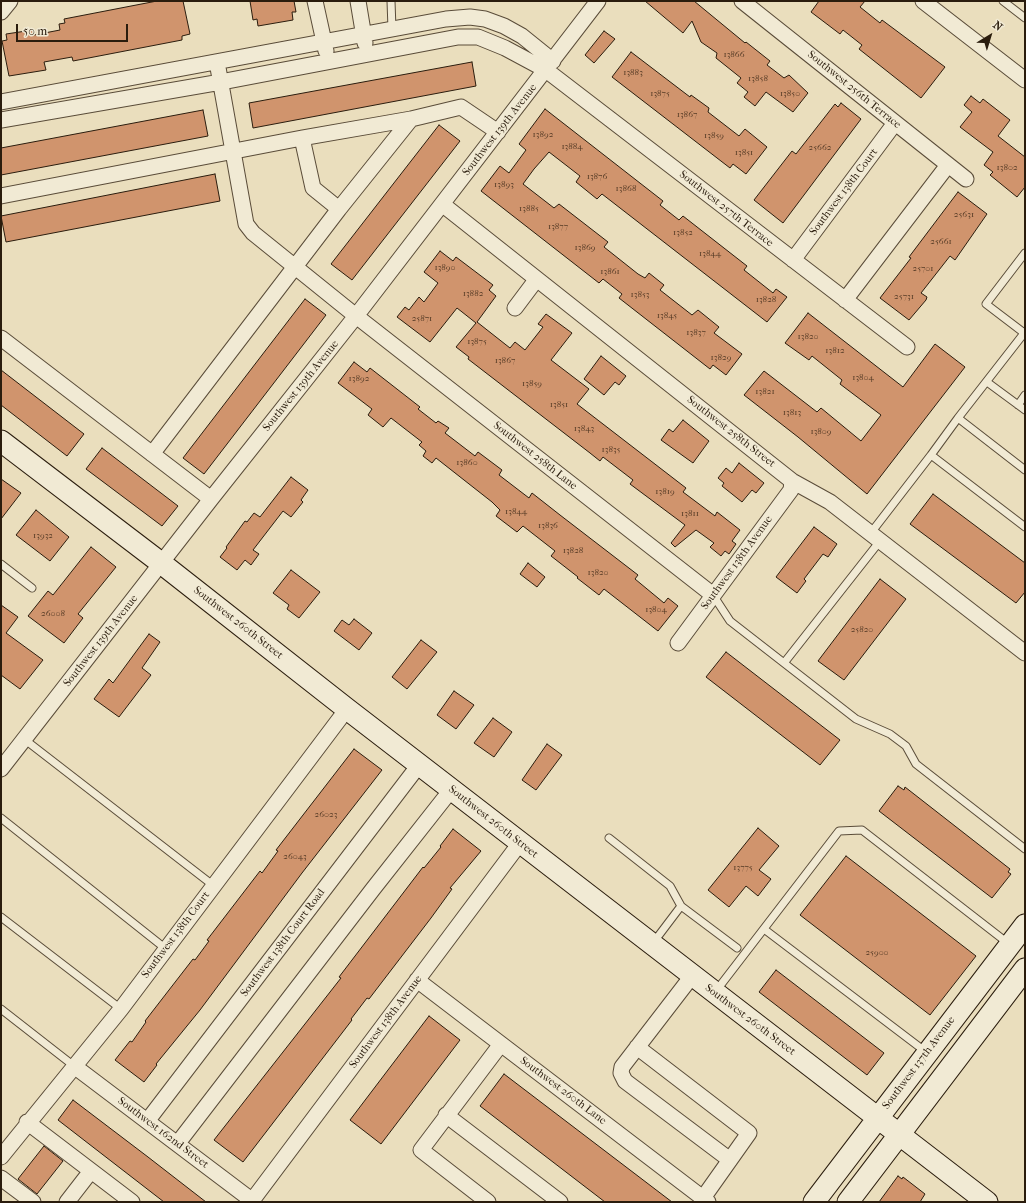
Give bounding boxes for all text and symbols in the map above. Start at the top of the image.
scale bar [18,16,130,42]
north arrow [970,16,1010,56]
text: N [990,18,1005,34]
text: 50 m [23,24,47,38]
street label: Southwest 256th Terrace [805,48,903,132]
house number: 13866 [723,50,745,60]
house number: 13883 [623,68,643,78]
house number: 13858 [748,74,768,84]
street label: Southwest 139th Avenue [460,81,540,179]
house number: 13875 [650,89,670,99]
house number: 13850 [780,89,800,99]
house number: 13867 [677,110,697,120]
house number: 13892 [533,130,553,140]
house number: 13859 [704,131,724,141]
house number: 13884 [561,142,583,152]
house number: 25662 [809,143,831,153]
street label: Southwest 138th Court [807,146,881,238]
house number: 13851 [735,148,753,158]
house number: 13802 [996,163,1018,173]
street label: Southwest 257th Terrace [676,168,776,250]
house number: 13876 [587,172,607,182]
house number: 13893 [494,180,514,190]
house number: 13868 [616,184,636,194]
house number: 13885 [519,204,539,214]
house number: 25631 [954,210,974,220]
house number: 13877 [548,222,568,232]
house number: 13852 [673,228,693,238]
house number: 25661 [930,237,952,247]
house number: 13869 [574,243,596,253]
house number: 13844 [699,249,721,259]
house number: 13890 [434,263,456,273]
house number: 25701 [913,264,933,274]
house number: 13861 [600,267,620,277]
house number: 13882 [463,289,483,299]
house number: 13853 [630,290,650,300]
house number: 25731 [894,292,914,302]
house number: 13828 [756,295,776,305]
house number: 13845 [657,311,677,321]
house number: 25871 [412,314,432,324]
house number: 13837 [686,328,706,338]
house number: 13820 [797,332,819,342]
house number: 13875 [467,337,487,347]
street label: Southwest 139th Avenue [260,338,342,434]
house number: 13812 [825,346,845,356]
house number: 13829 [711,353,731,363]
house number: 13867 [495,356,515,366]
house number: 13804 [852,373,874,383]
house number: 13892 [349,374,369,384]
house number: 13859 [522,379,542,389]
house number: 13821 [755,387,775,397]
street label: Southwest 258th Street [684,393,778,471]
house number: 13851 [550,400,568,410]
house number: 13813 [783,408,801,418]
street label: Southwest 258th Lane [490,419,580,493]
house number: 13843 [574,424,594,434]
house number: 13809 [810,427,832,437]
house number: 13835 [601,445,621,455]
house number: 13860 [456,458,478,468]
house number: 13819 [655,487,675,497]
house number: 13844 [505,507,527,517]
house number: 13811 [681,509,699,519]
street label: Southwest 138th Avenue [698,513,776,613]
house number: 13836 [538,521,558,531]
house number: 13932 [33,531,53,541]
house number: 13828 [563,546,583,556]
house number: 13820 [587,568,609,578]
street label: Southwest 260th Street [191,584,285,662]
street label: Southwest 139th Avenue [61,592,141,690]
house number: 13804 [645,605,667,615]
house number: 26008 [41,609,65,619]
house number: 25820 [851,625,873,635]
street label: Southwest 260th Street [446,783,540,861]
house number: 26023 [315,810,337,820]
house number: 26043 [283,852,307,862]
house number: 13775 [733,863,753,873]
street label: Southwest 138th Court Road [238,886,328,1000]
street label: Southwest 138th Court [139,889,213,981]
house number: 25900 [865,948,889,958]
street label: Southwest 138th Avenue [347,973,425,1071]
street label: Southwest 260th Street [702,982,798,1058]
street label: Southwest 137th Avenue [880,1014,958,1112]
street label: Southwest 260th Lane [517,1054,609,1128]
street label: Southwest 162nd Street [115,1095,211,1171]

